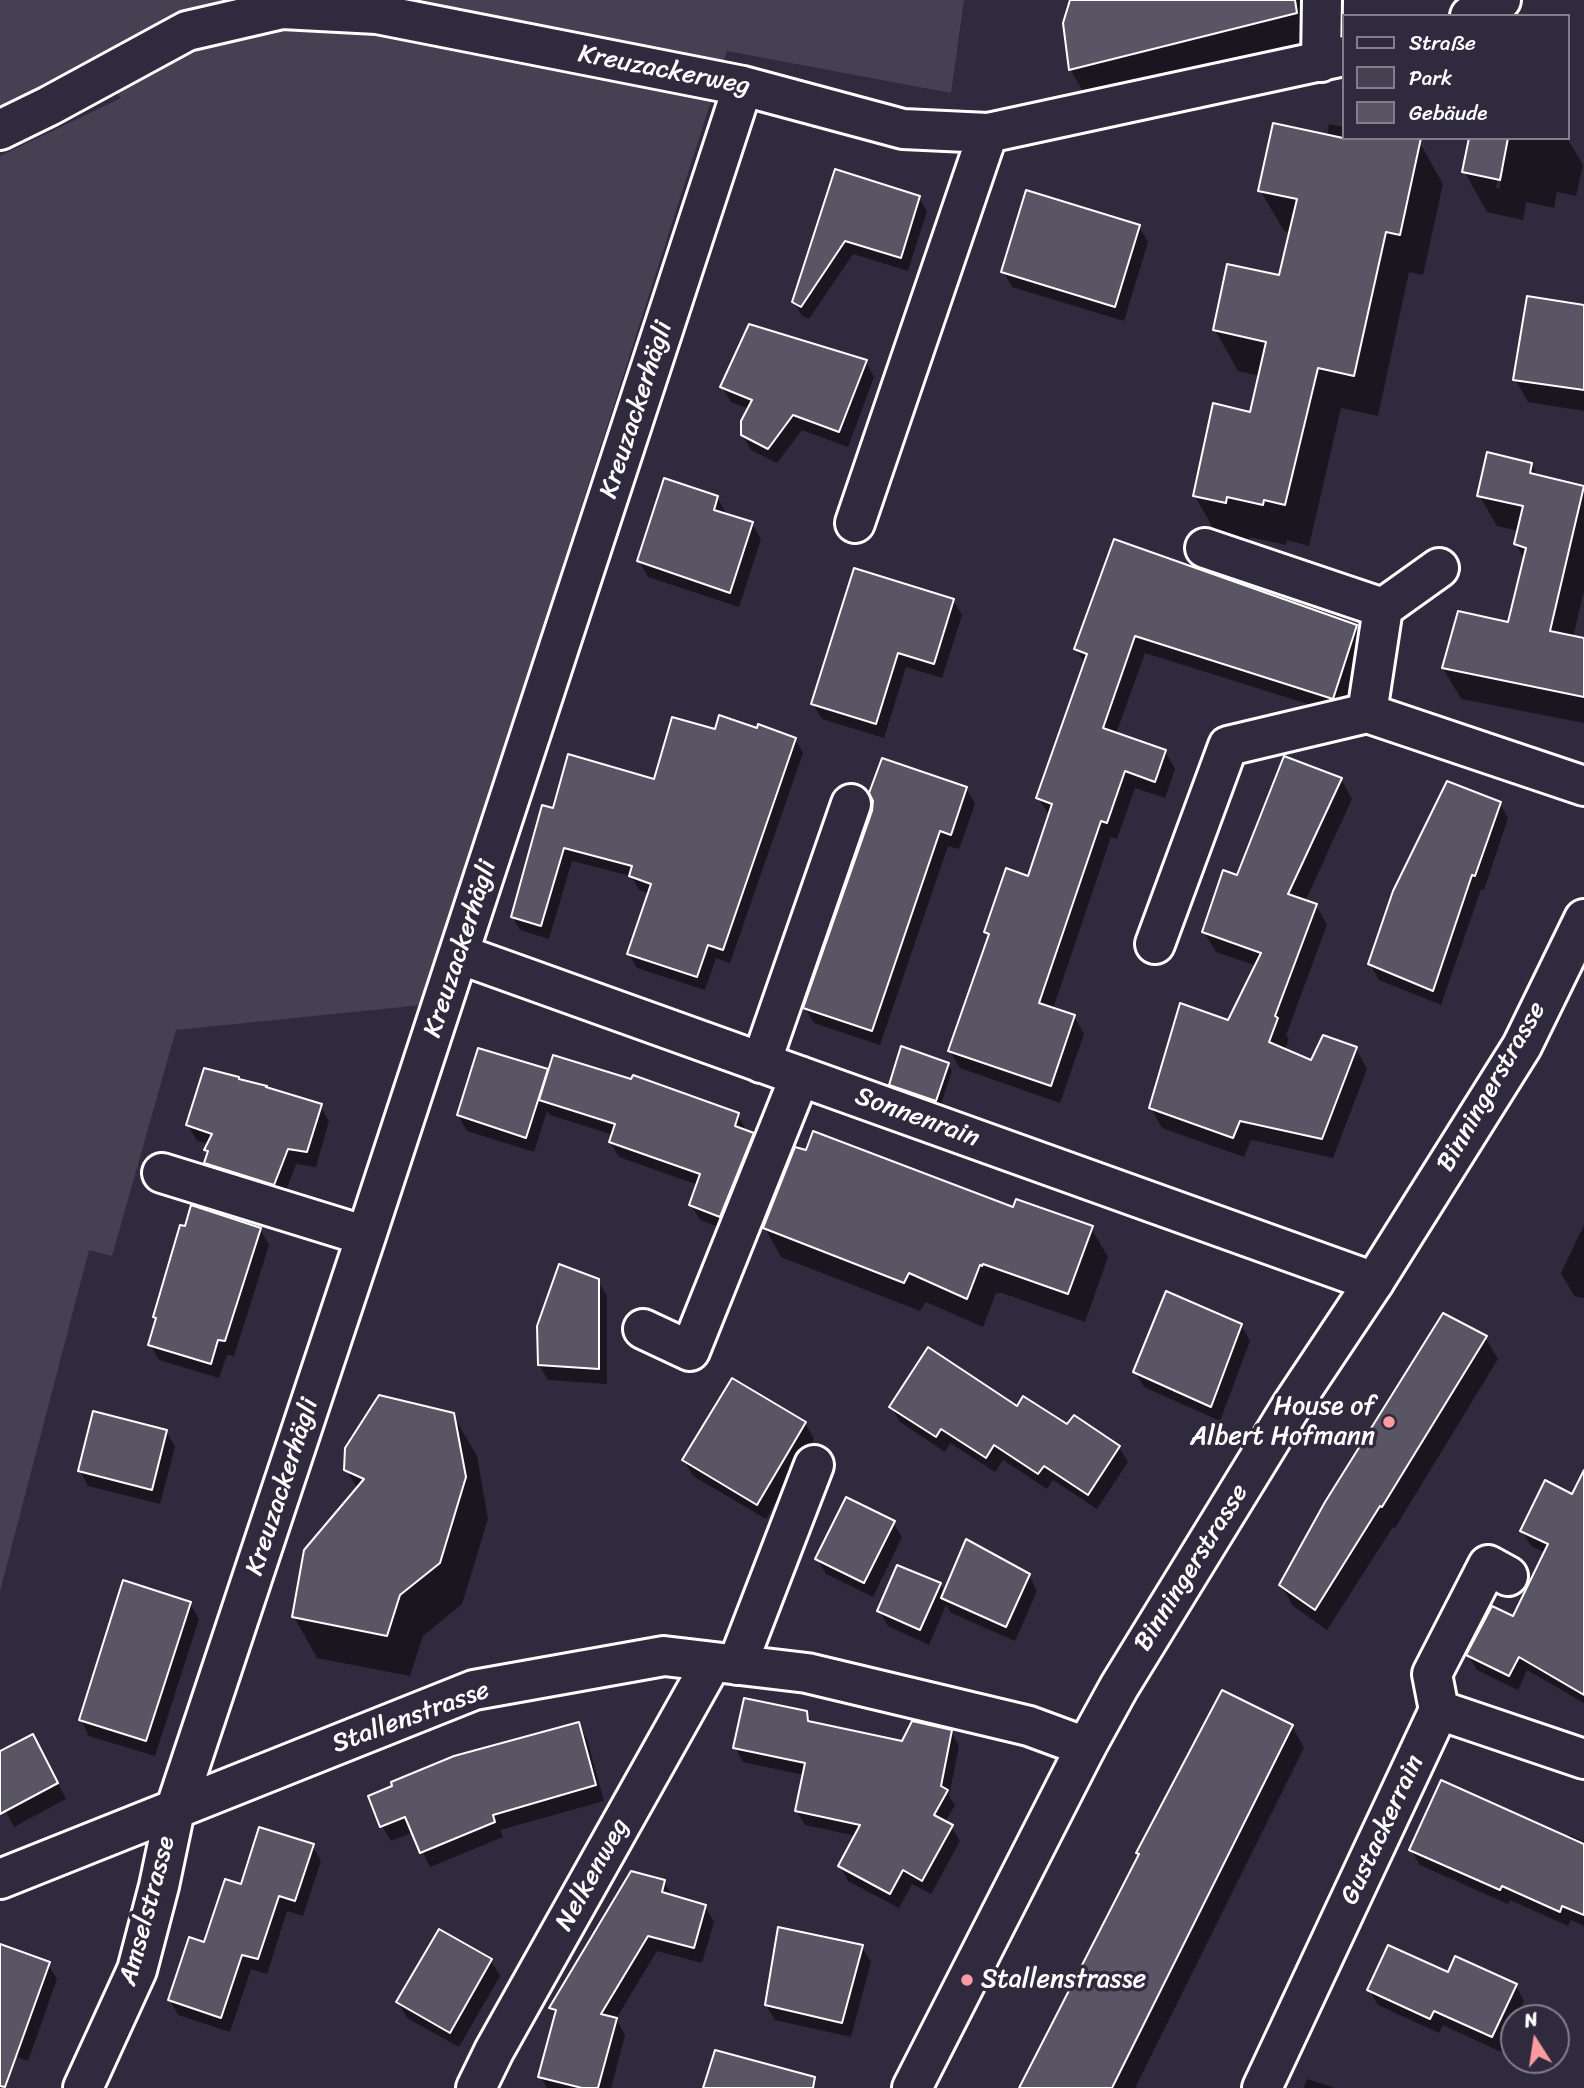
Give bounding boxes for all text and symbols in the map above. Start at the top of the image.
legend [1342,14,1570,140]
text: Straße [1409,24,1476,62]
street label: Kreuzackerweg [575,39,753,103]
text: Park [1409,59,1452,97]
text: Gebäude [1409,94,1487,132]
street label: Kreuzackerhägli [594,318,680,502]
street label: Kreuzackerhägli [418,857,504,1041]
street label: Binningerstrasse [1431,997,1553,1177]
street label: Sonnenrain [851,1081,983,1155]
place label: House of Albert Hofmann [1190,1391,1375,1452]
street label: Kreuzackerhägli [240,1395,326,1579]
marker: House of Albert Hofmann [1381,1414,1397,1430]
street label: Binningerstrasse [1128,1479,1256,1657]
street label: Stallenstrasse [328,1675,494,1761]
street label: Gustackerrain [1335,1750,1431,1910]
street label: Nelkenweg [549,1813,637,1937]
street label: Amselstrasse [113,1833,183,1989]
place label: Stallenstrasse [981,1964,1146,1996]
marker: Stallenstrasse [959,1972,975,1988]
text: N [1521,2002,1541,2037]
north arrow [1500,2004,1570,2074]

